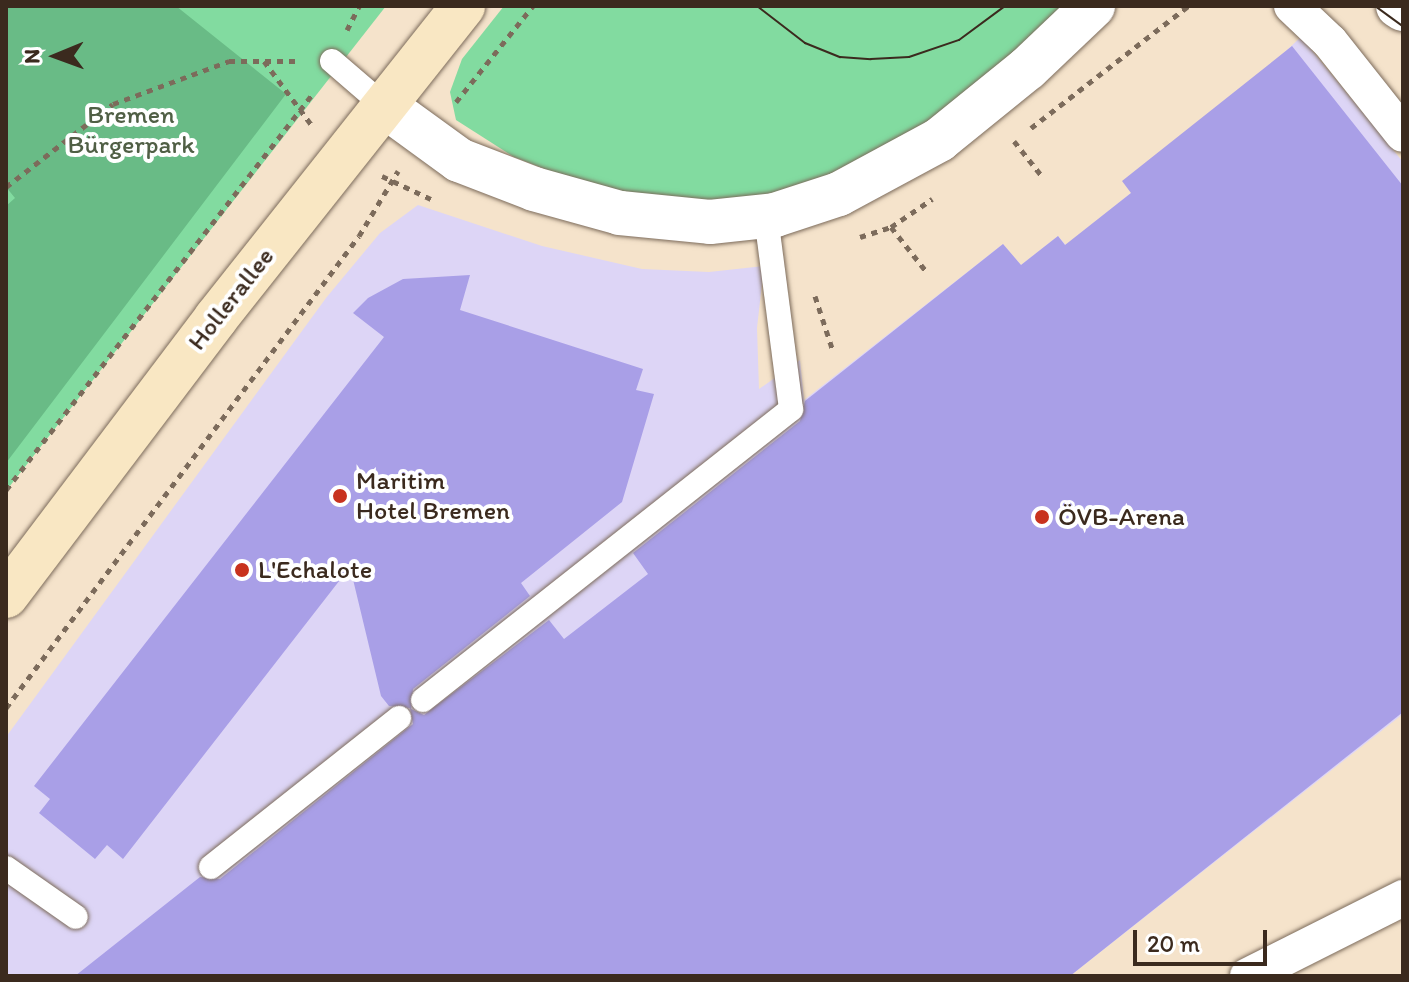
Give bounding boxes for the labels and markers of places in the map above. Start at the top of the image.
place label: Maritim Hotel Bremen [356,465,510,526]
marker: Maritim Hotel Bremen [331,487,349,505]
place label: ÖVB-Arena [1058,501,1185,533]
marker: ÖVB-Arena [1033,508,1051,526]
place label: L'Echalote [258,554,372,586]
marker: L'Echalote [233,561,251,579]

